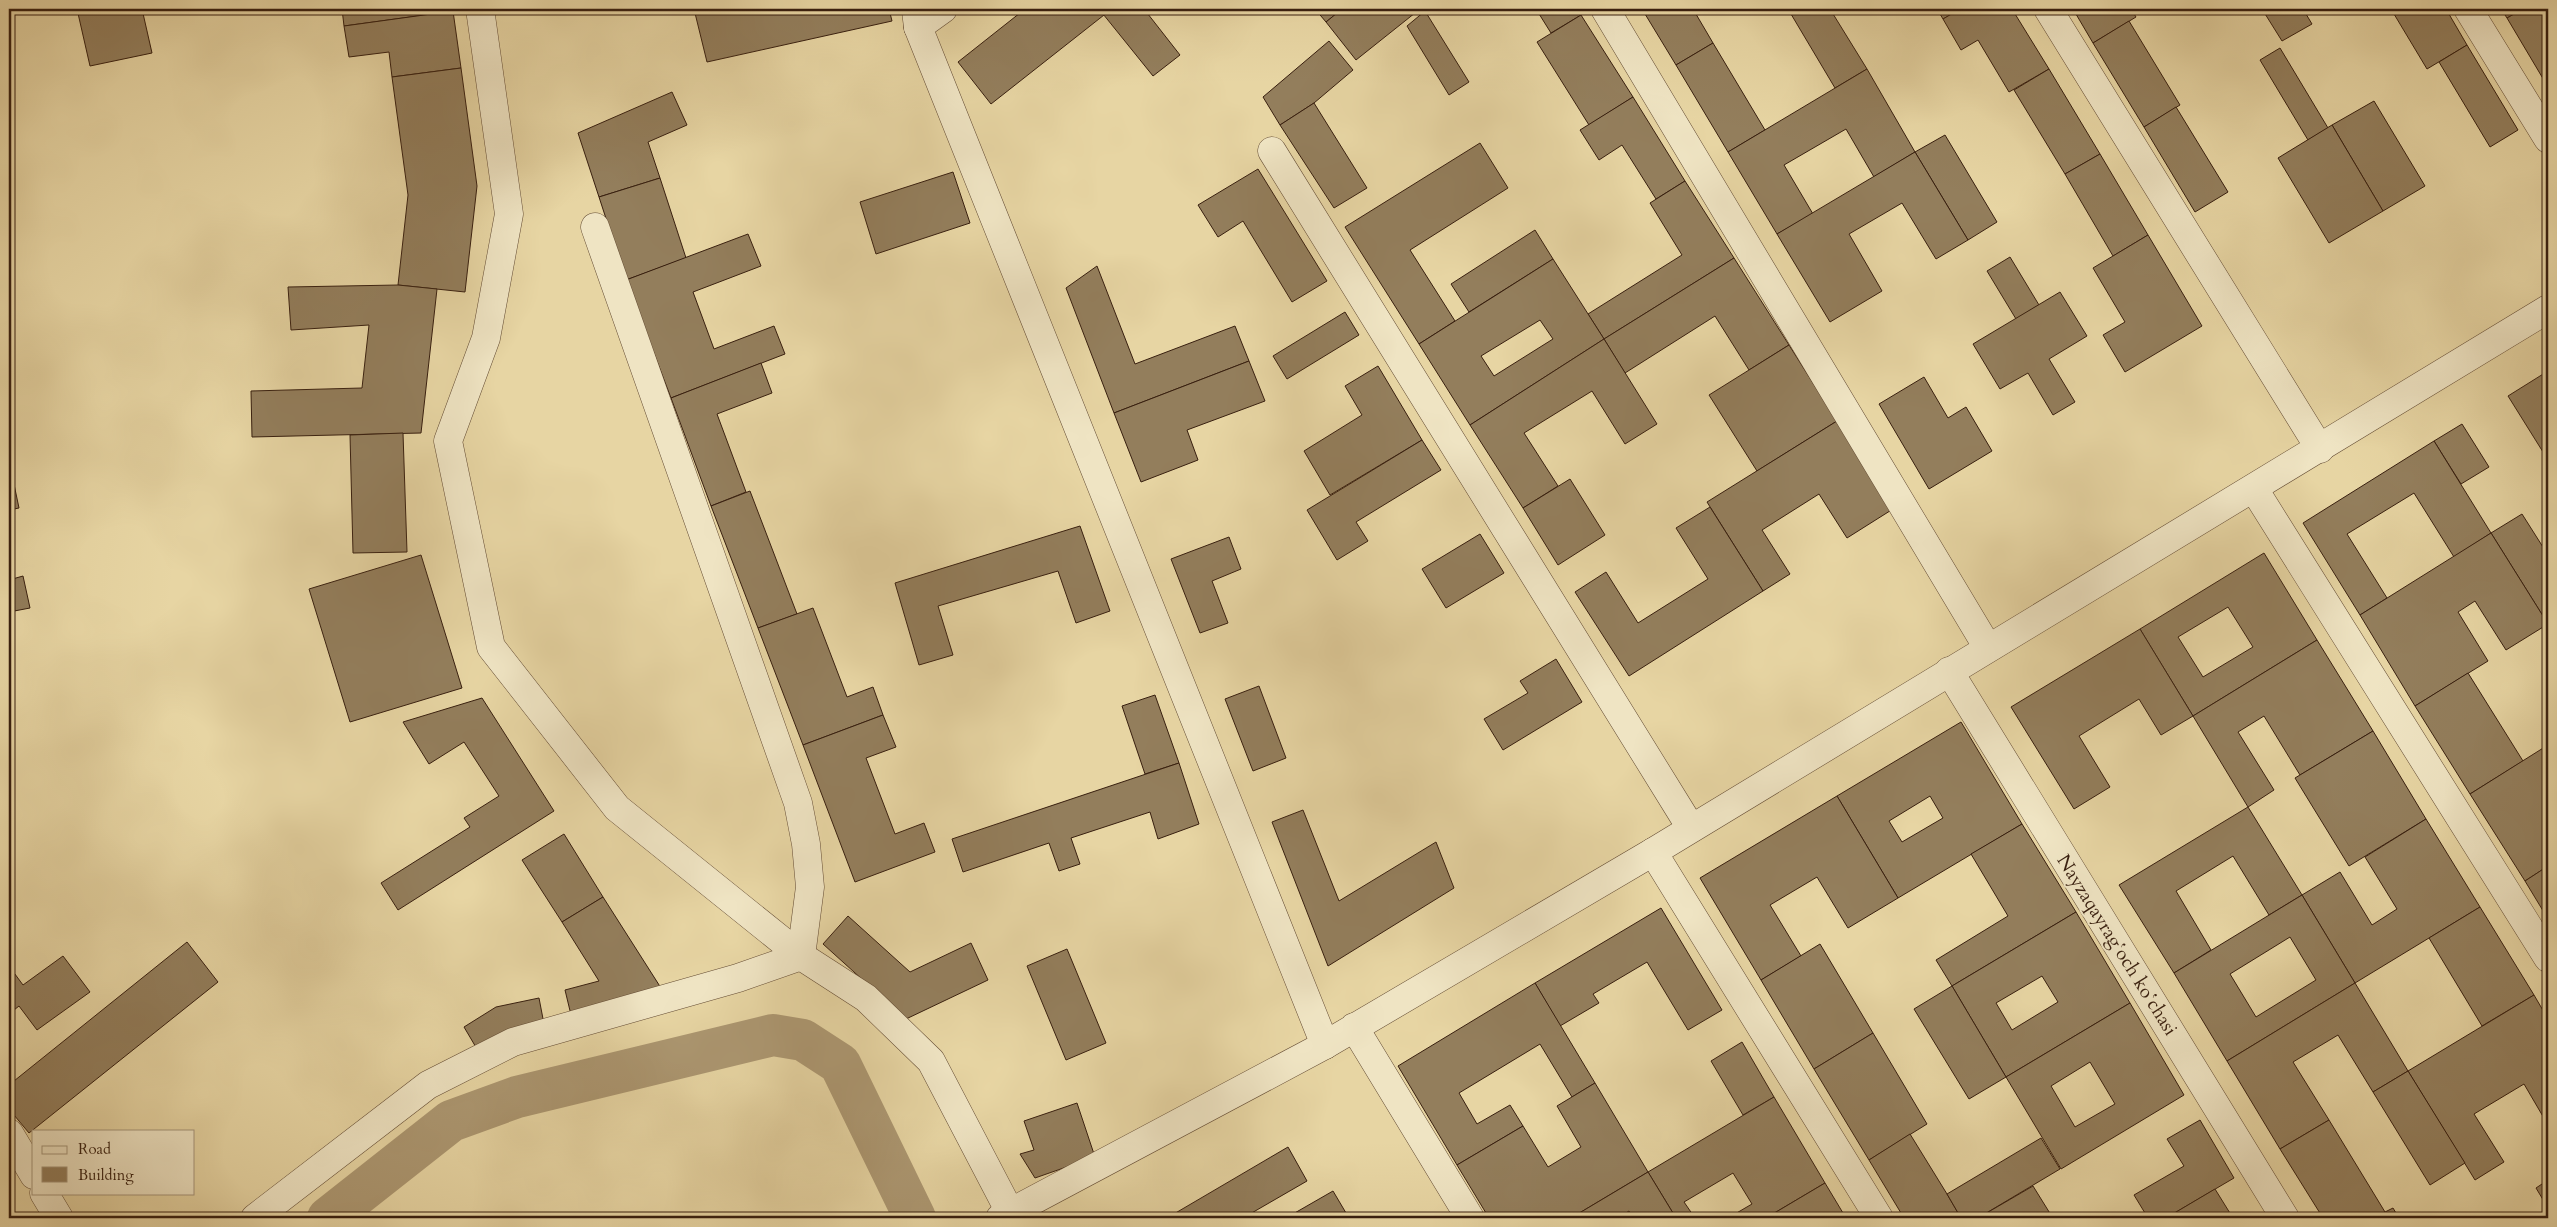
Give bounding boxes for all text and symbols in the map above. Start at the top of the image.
street label: Nayzaqayragʻoch koʻchasi [2051,850,2183,1040]
legend [32,1130,195,1194]
text: Road [78,1139,111,1159]
text: Building [78,1165,134,1185]

